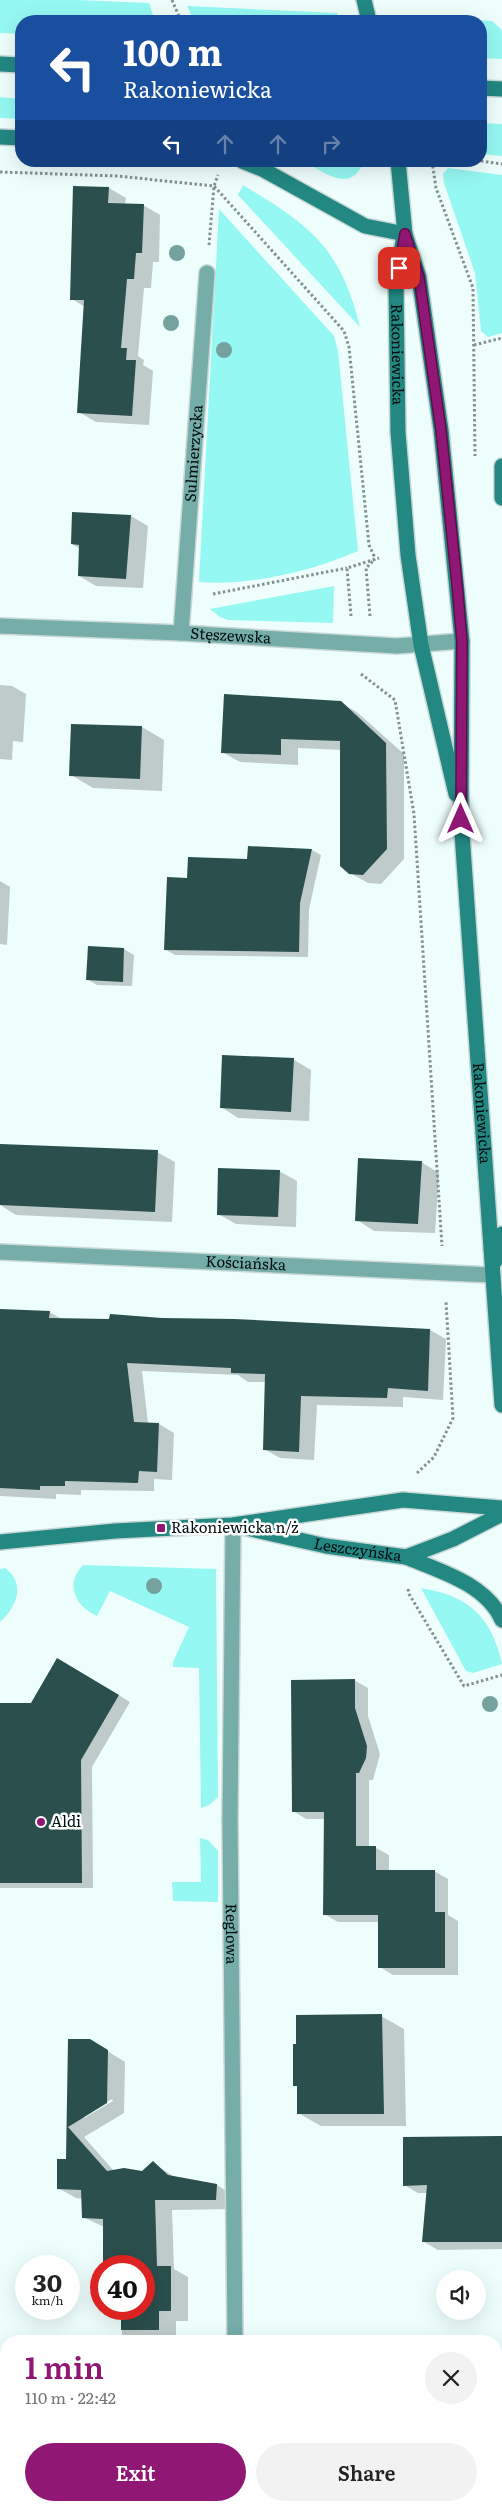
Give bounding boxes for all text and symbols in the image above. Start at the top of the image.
text: 100 m [123,25,223,77]
icon: left [40,35,105,100]
text: Rakoniewicka [123,72,272,105]
icon: left [158,130,186,158]
icon: ahead [211,130,239,158]
icon: ahead [264,130,292,158]
icon: right [317,130,345,158]
pin [378,247,420,289]
icon: arrive [385,254,413,282]
street label: Rakoniewicka [386,303,411,406]
street label: Sulmierzycka [177,403,208,503]
street label: Stęszewska [190,621,273,648]
position arrow [434,792,486,844]
street label: Rakoniewicka [468,1062,498,1165]
street label: Kościańska [205,1249,288,1275]
place label: Rakoniewicka n/ż [171,1515,298,1538]
marker: Rakoniewicka n/ż [155,1522,167,1534]
street label: Leszczyńska [312,1531,404,1566]
place label: Aldi [51,1809,81,1832]
marker: Aldi [35,1816,47,1828]
street label: Reglowa [221,1903,244,1965]
speed limit sign: 40 [90,2255,155,2320]
text: 30 [33,2263,62,2300]
map controls [436,2270,486,2320]
button: sound [436,2270,486,2320]
text: km/h [32,2291,63,2309]
text: 1 min [25,2344,104,2388]
button: close [425,2352,477,2404]
text: 110 m · 22:42 [25,2385,116,2409]
button: Exit [25,2443,246,2501]
button: Share [256,2443,477,2501]

